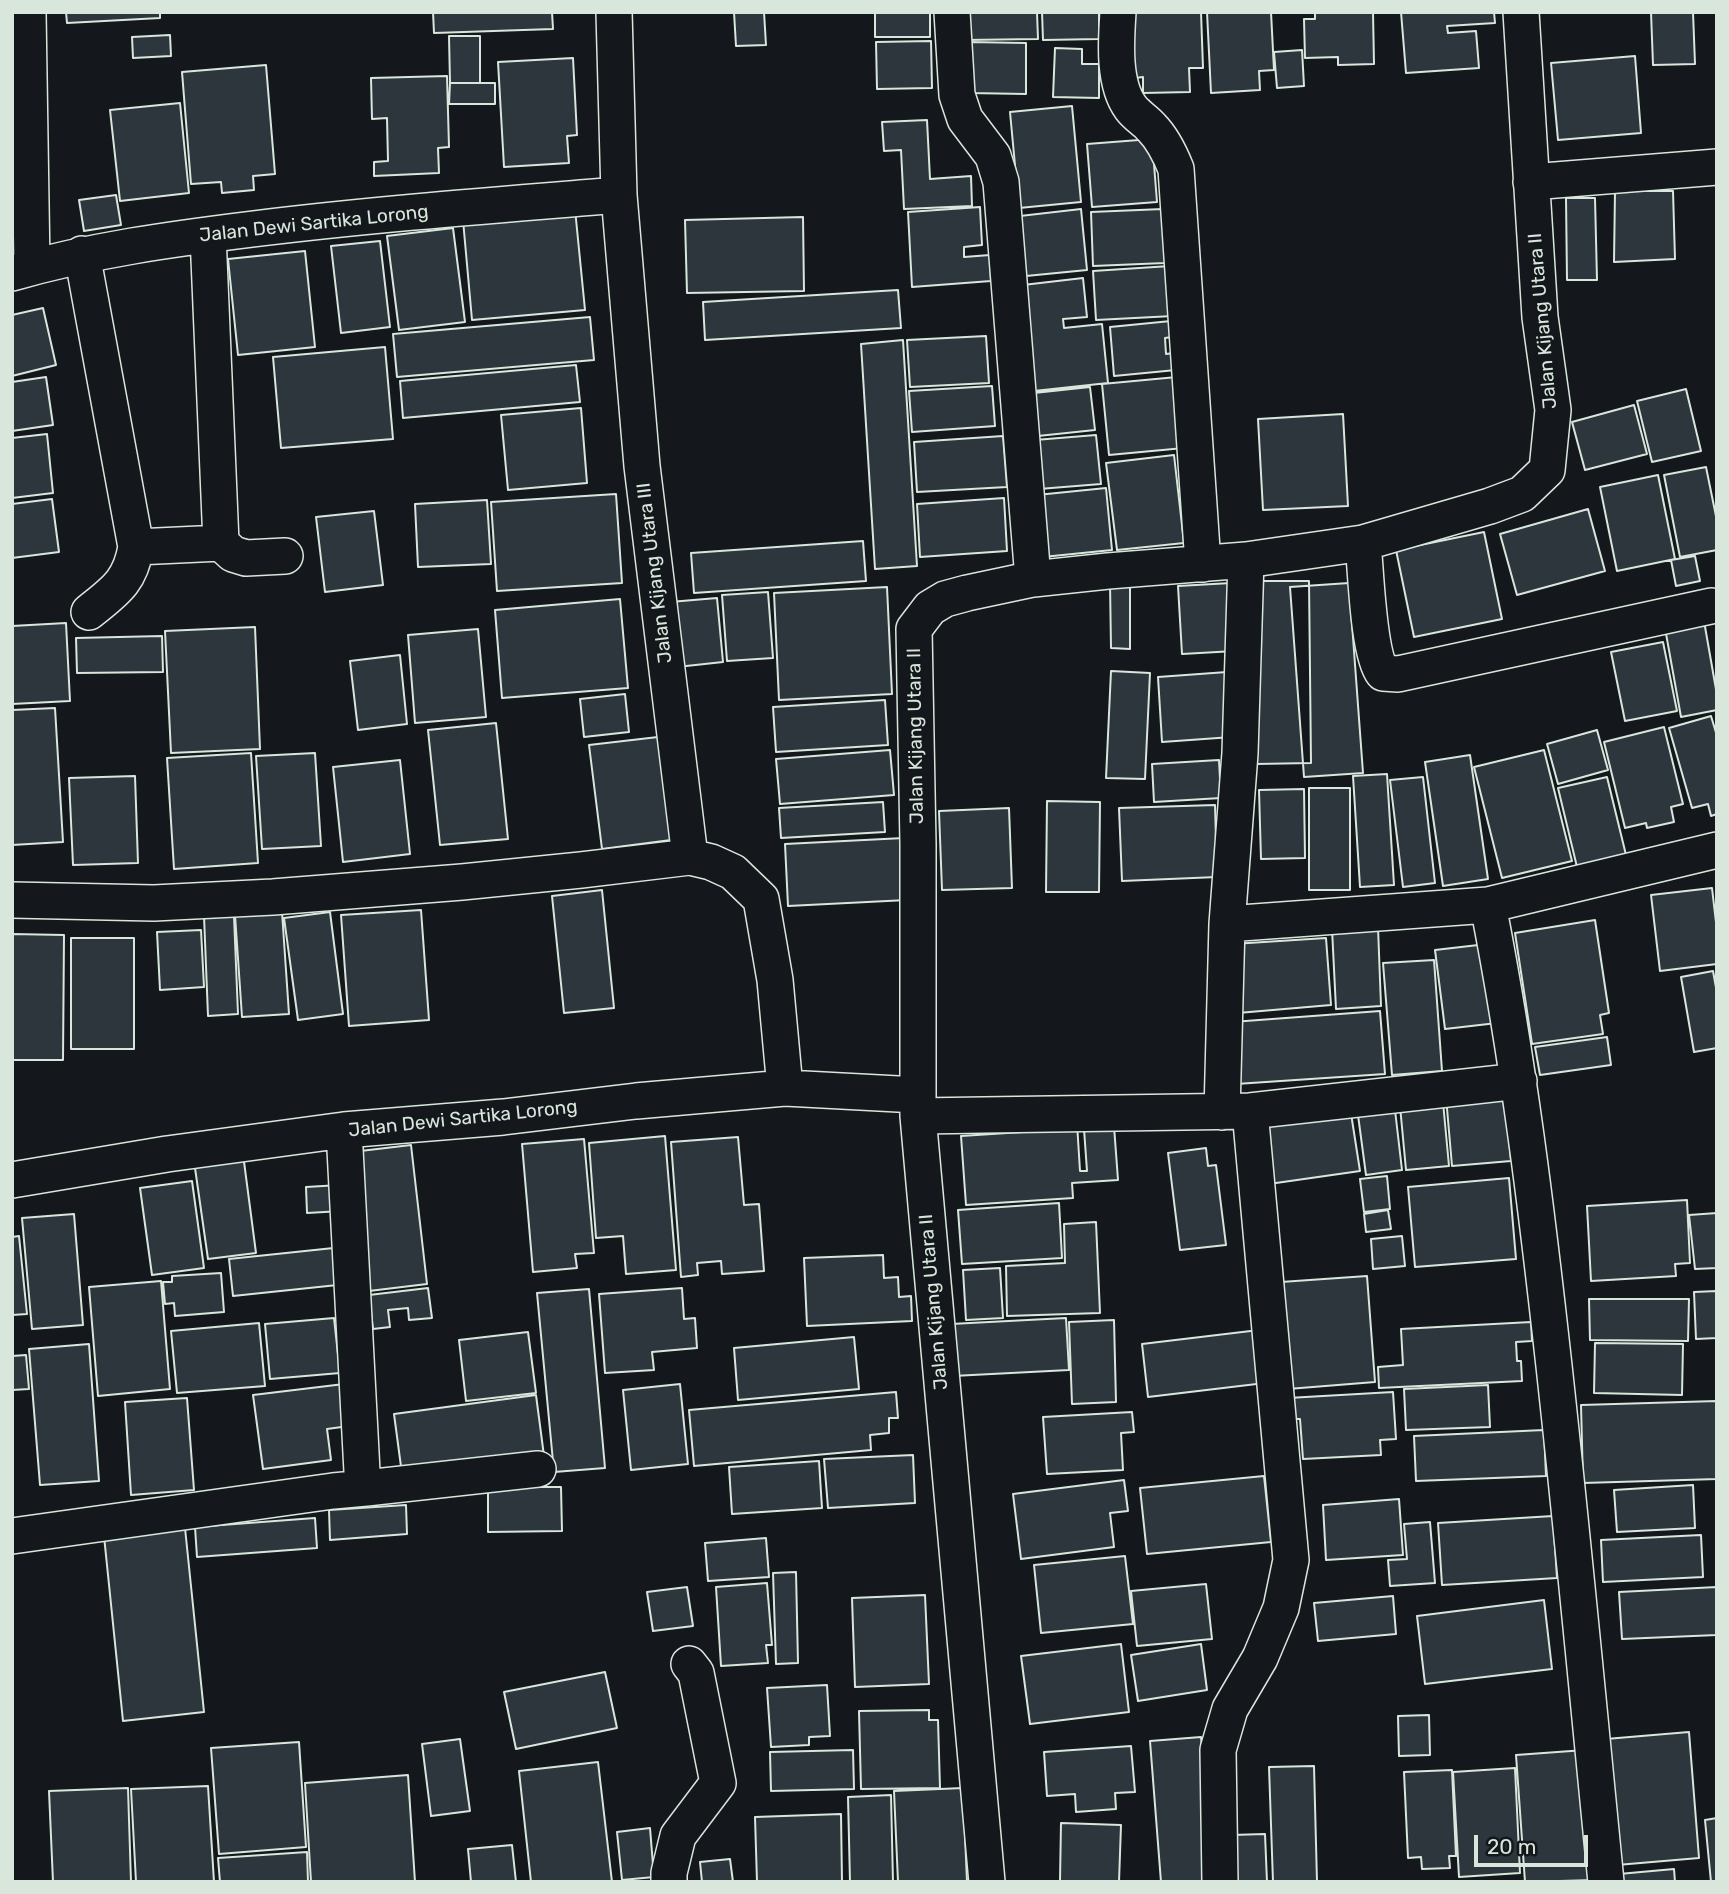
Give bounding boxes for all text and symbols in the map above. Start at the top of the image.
street label: Jalan Dewi Sartika Lorong [198,201,430,247]
street label: Jalan Kijang Utara II [1524,232,1562,410]
street label: Jalan Kijang Utara III [633,481,677,665]
street label: Jalan Kijang Utara II [903,648,929,824]
street label: Jalan Dewi Sartika Lorong [347,1096,579,1142]
street label: Jalan Kijang Utara II [915,1213,953,1391]
scale bar [1477,1820,1591,1864]
text: 20 m [1487,1834,1536,1859]

